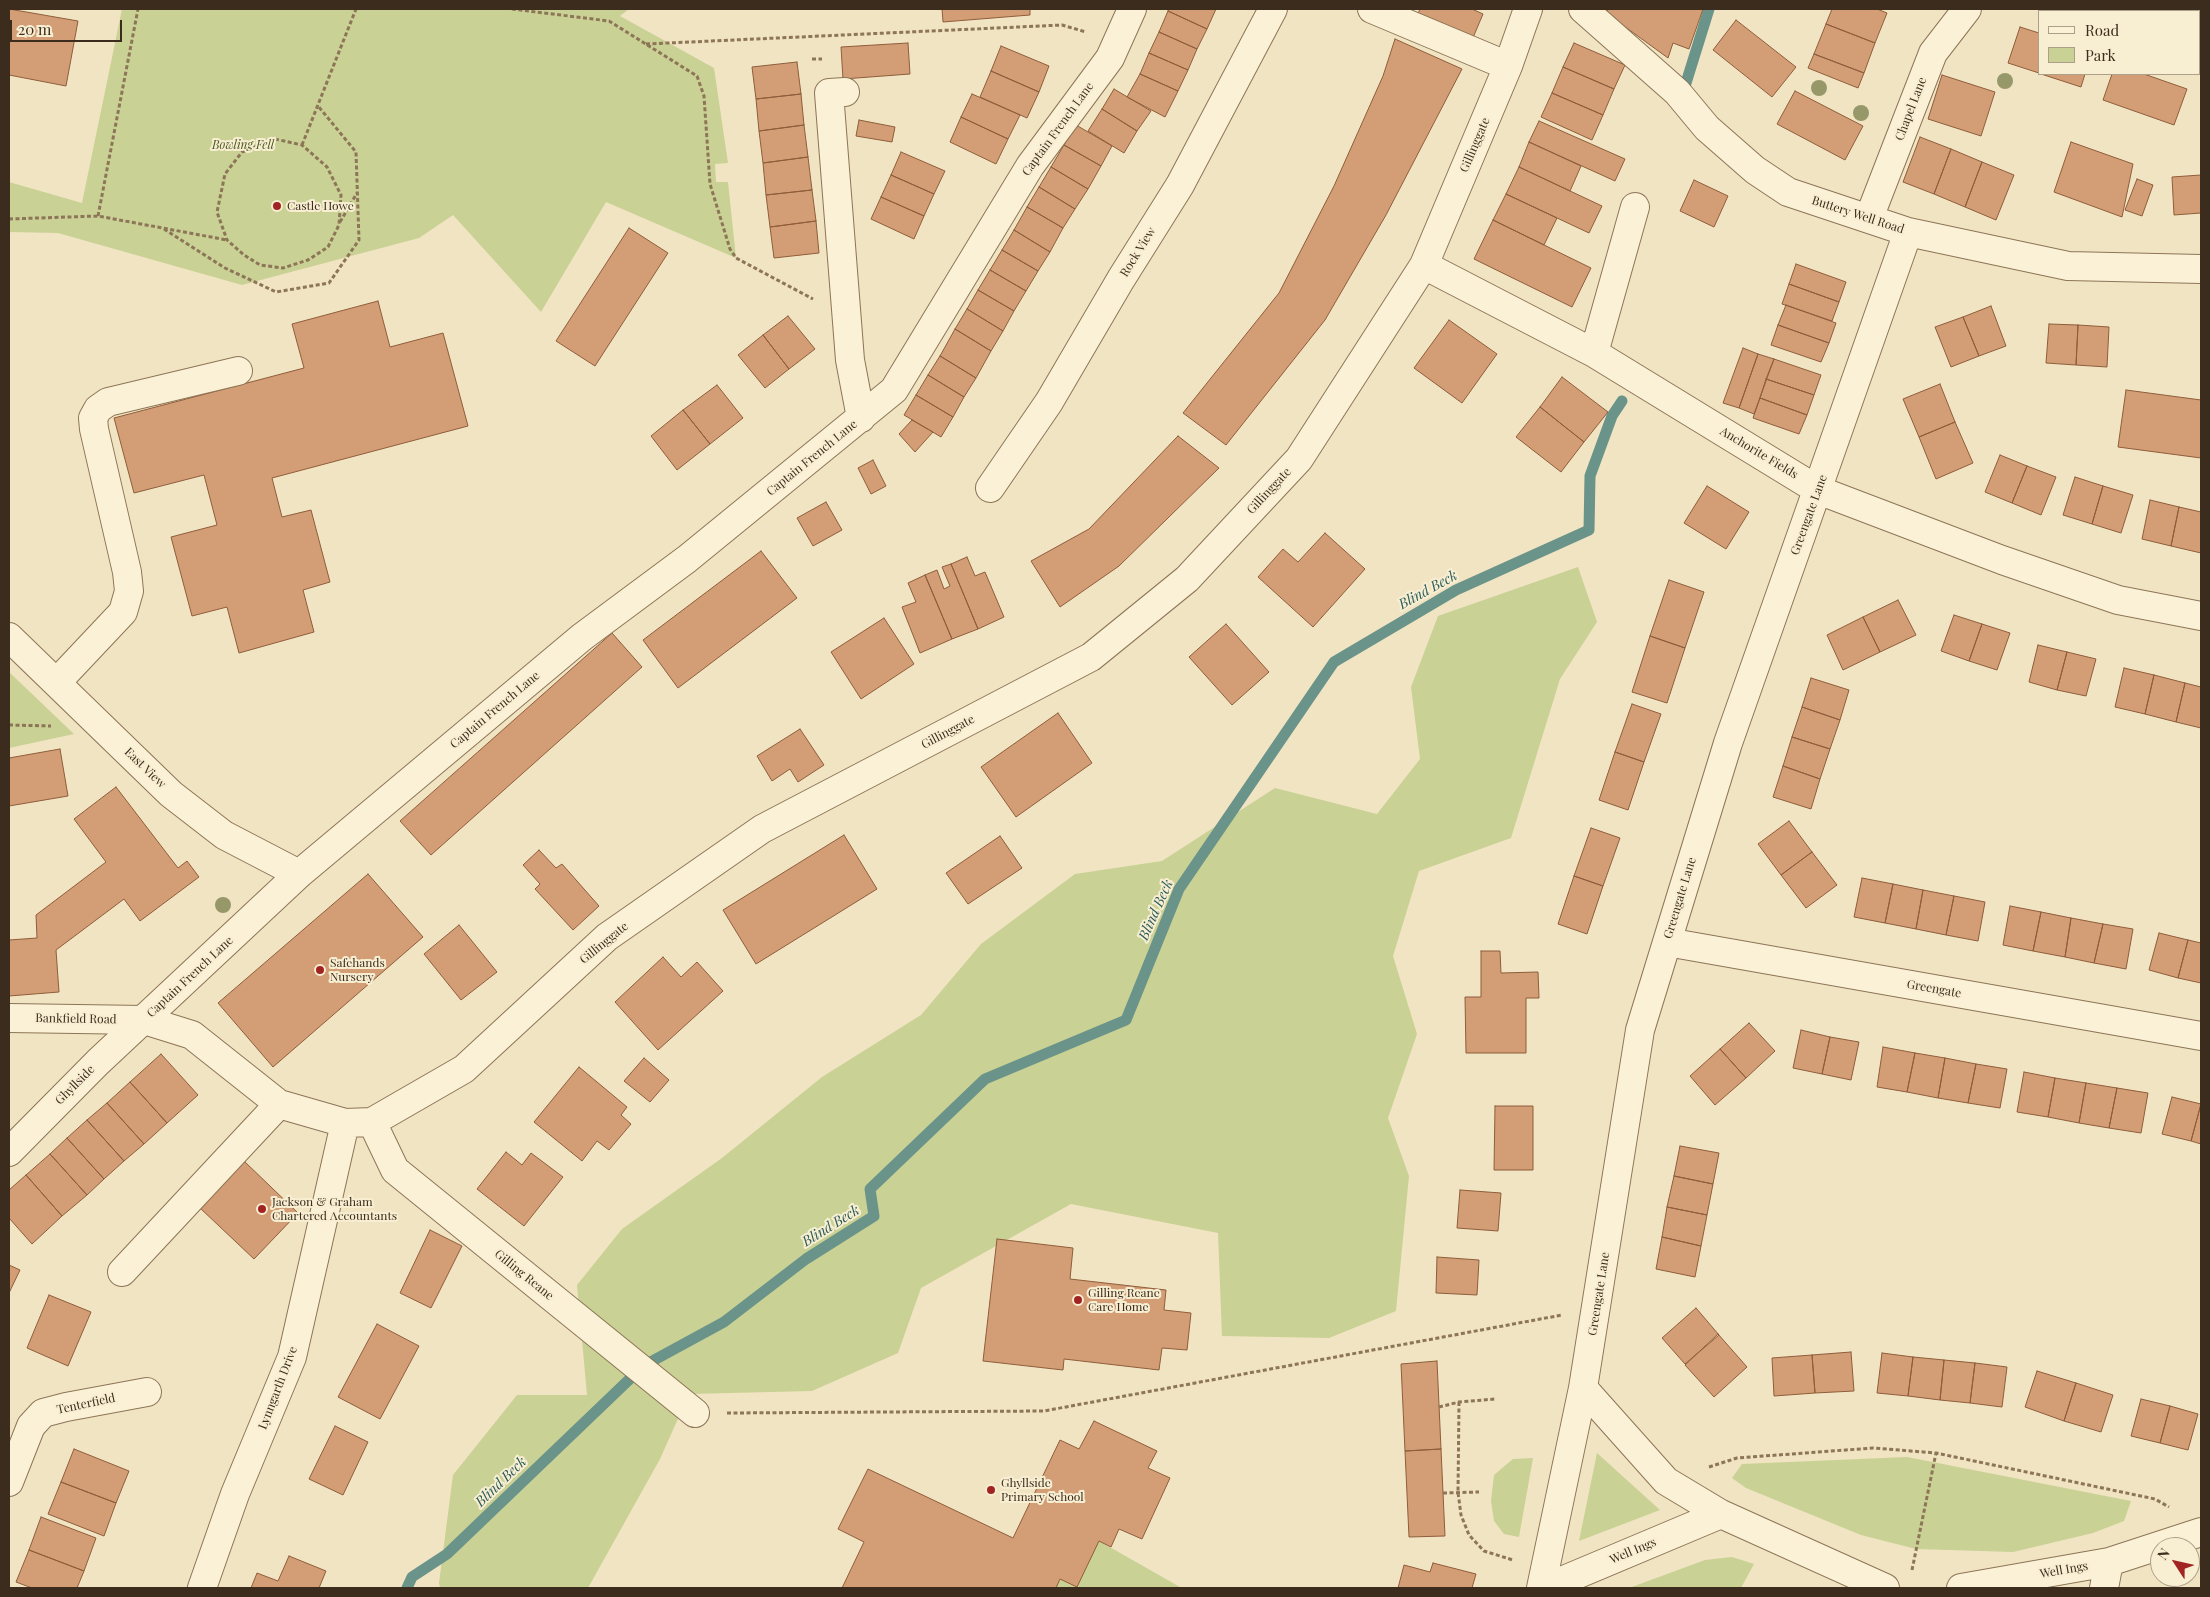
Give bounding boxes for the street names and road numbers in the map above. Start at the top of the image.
street label: Chapel Lane [1892,75,1930,143]
street label: Captain French Lane [1019,79,1097,179]
street label: Gillinggate [1457,115,1493,175]
street label: Buttery Well Road [1810,193,1906,237]
street label: Rock View [1117,225,1159,279]
street label: Captain French Lane [764,417,860,499]
street label: Anchorite Fields [1717,424,1801,482]
street label: Gillinggate [1244,465,1294,517]
street label: Greengate Lane [1788,473,1830,557]
street label: Captain French Lane [447,668,543,752]
street label: Gillinggate [919,712,977,752]
street label: East View [121,745,169,791]
street label: Greengate Lane [1661,855,1699,941]
street label: Gillinggate [577,919,631,967]
street label: Captain French Lane [144,933,236,1021]
street label: Greengate [1906,977,1962,1001]
street label: Bankfield Road [35,1011,117,1027]
street label: Ghyllside [52,1062,98,1108]
street label: Gilling Reane [492,1247,556,1303]
street label: Greengate Lane [1585,1251,1613,1337]
street label: Lynngarth Drive [256,1344,300,1432]
street label: Tenterfield [55,1391,117,1417]
street label: Well Ings [1608,1535,1658,1567]
street label: Well Ings [2039,1559,2089,1581]

